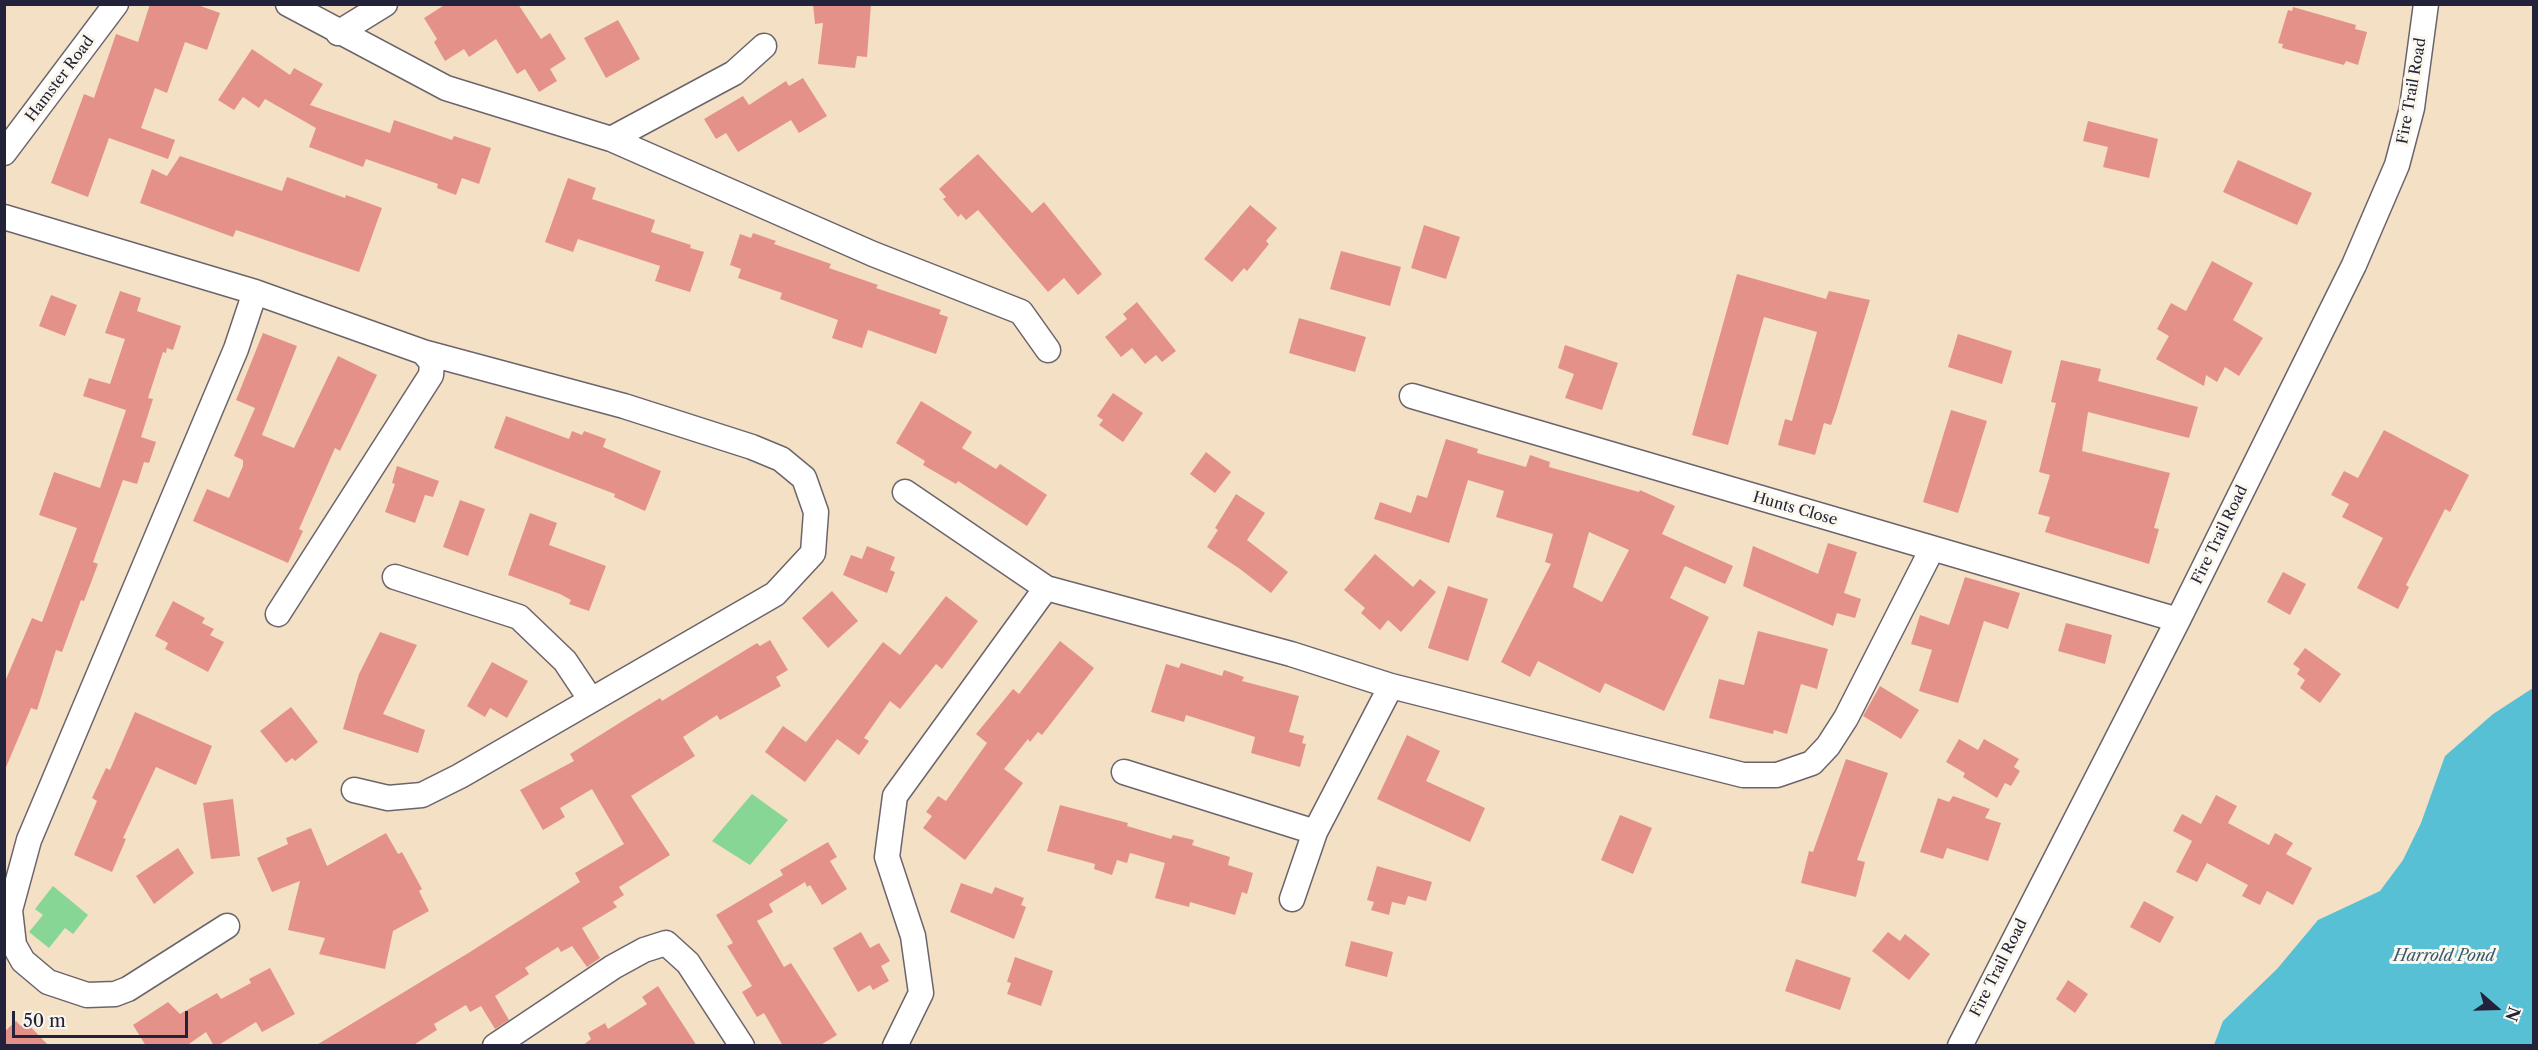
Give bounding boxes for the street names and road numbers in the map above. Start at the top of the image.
street label: Hamster Road [22,33,98,125]
street label: Fire Trail Road [2394,37,2430,145]
street label: Fire Trail Road [2188,483,2252,587]
street label: Hunts Close [1751,488,1839,530]
street label: Fire Trail Road [1967,916,2031,1020]

